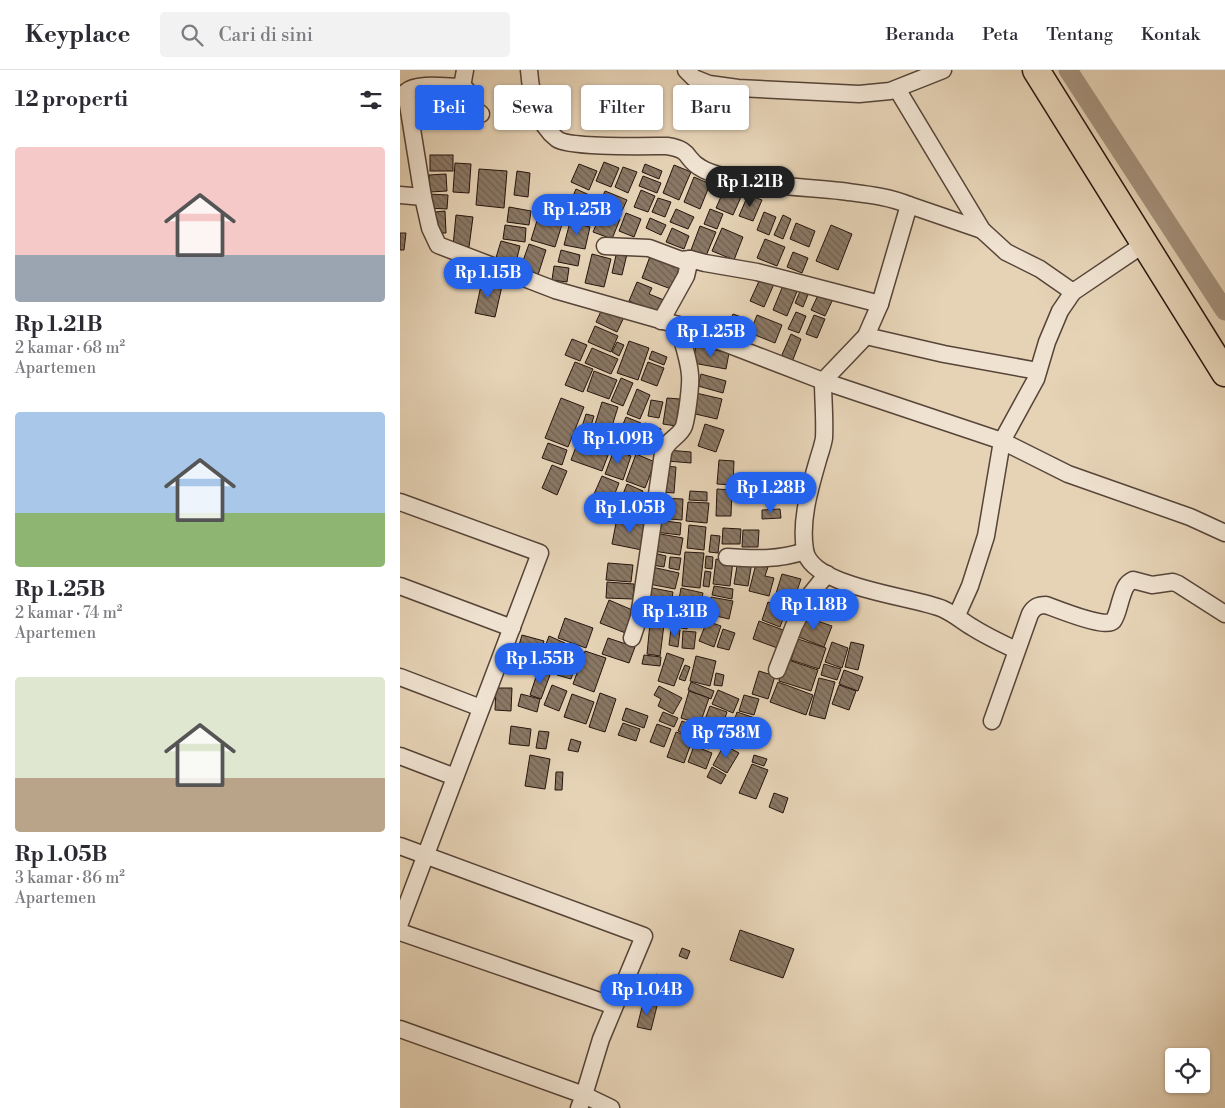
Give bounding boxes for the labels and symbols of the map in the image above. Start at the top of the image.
pin: Rp 1.21B [698,166,802,208]
pin: Rp 1.25B [525,194,629,236]
pin: Rp 1.15B [436,256,540,299]
pin: Rp 1.25B [659,316,763,358]
pin: Rp 1.09B [566,422,670,465]
pin: Rp 1.28B [719,472,823,514]
pin: Rp 1.05B [578,492,682,534]
pin: Rp 1.18B [762,588,866,631]
pin: Rp 1.31B [623,596,727,638]
pin: Rp 1.55B [488,642,592,685]
pin: Rp 758M [680,716,772,759]
pin: Rp 1.04B [595,974,699,1016]

